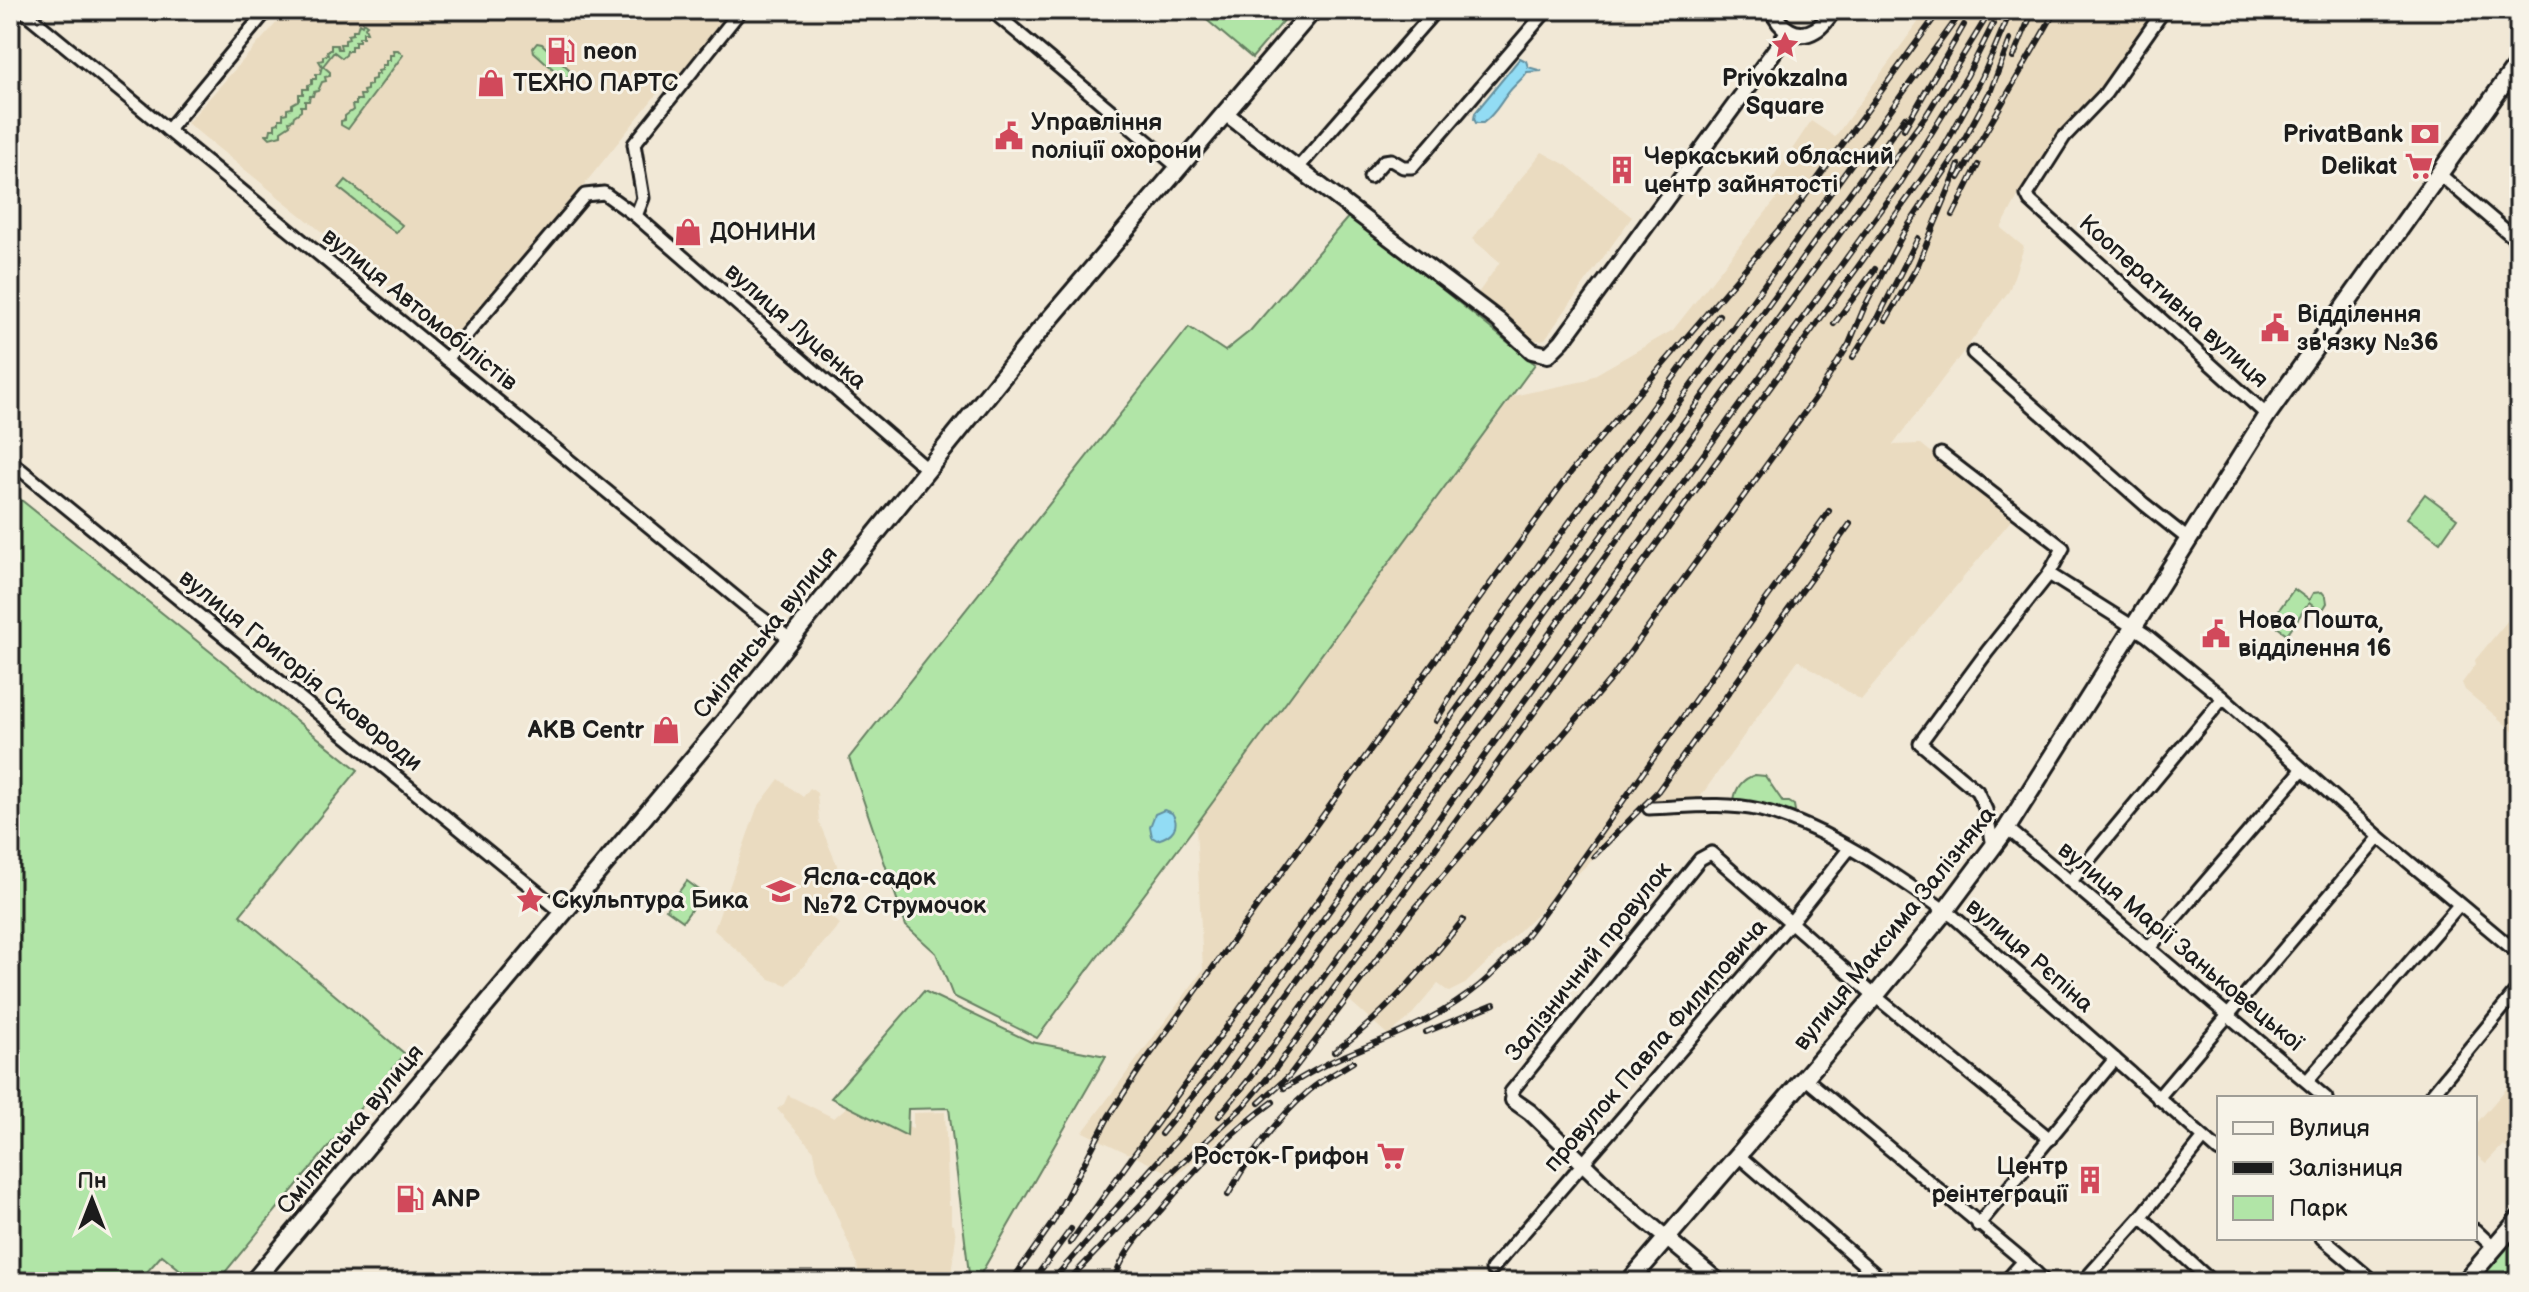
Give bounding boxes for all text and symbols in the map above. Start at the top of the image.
place icon: Privokzalna Square [1770,30,1800,60]
fuel station icon: neon [546,36,576,66]
place label: neon [583,37,637,66]
place label: Privokzalna Square [1722,64,1848,121]
shop icon: ТЕХНО ПАРТС [476,68,506,98]
place label: ТЕХНО ПАРТС [513,69,678,98]
place label: Управління поліції охорони [1031,108,1202,165]
bank icon: PrivatBank [2410,119,2440,149]
place label: PrivatBank [2283,120,2403,149]
public building icon: Управління поліції охорони [994,121,1024,151]
place label: Черкаський обласний центр зайнятості [1644,142,1894,199]
supermarket icon: Delikat [2404,151,2434,181]
place label: Delikat [2321,152,2397,181]
building icon: Черкаський обласний центр зайнятості [1607,155,1637,185]
street label: Кооперативна вулиця [2073,209,2274,394]
shop icon: ДОНИНИ [673,217,703,247]
place label: ДОНИНИ [710,218,817,247]
street label: вулиця Автомобілістів [316,222,524,397]
street label: вулиця Луценка [719,257,873,396]
place label: Відділення зв'язку №36 [2297,300,2438,357]
public building icon: Відділення зв'язку №36 [2260,313,2290,343]
street label: Смілянська вулиця [687,540,844,724]
street label: вулиця Григорія Сковороди [173,563,428,778]
place label: Нова Пошта, відділення 16 [2238,606,2391,663]
public building icon: Нова Пошта, відділення 16 [2201,619,2231,649]
shop icon: AKB Centr [651,715,681,745]
place label: AKB Centr [527,716,644,745]
street label: вулиця Максима Залізняка [1787,800,2002,1056]
street label: вулиця Марії Заньковецької [2052,835,2310,1058]
street label: Залізничний провулок [1499,856,1678,1067]
place label: Ясла-садок №72 Струмочок [803,863,987,920]
school or university icon: Ясла-садок №72 Струмочок [766,876,796,906]
place icon: Cкульптура Бика [515,885,545,915]
place label: Cкульптура Бика [552,886,749,915]
street label: вулиця Рєпіна [1960,892,2099,1019]
street label: провулок Павла Филиповича [1538,913,1773,1178]
street label: Смілянська вулиця [271,1038,430,1220]
legend [2217,1096,2477,1240]
text: Вулиця [2289,1114,2370,1143]
supermarket icon: Росток-Грифон [1376,1141,1406,1171]
place label: Росток-Грифон [1193,1142,1369,1171]
place label: Центр реінтеграції [1932,1152,2069,1209]
text: Залізниця [2289,1154,2403,1183]
north arrow [52,1160,132,1240]
building icon: Центр реінтеграції [2075,1165,2105,1195]
text: Пн [77,1168,107,1195]
fuel station icon: ANP [395,1184,425,1214]
place label: ANP [431,1185,480,1214]
text: Парк [2289,1194,2348,1223]

